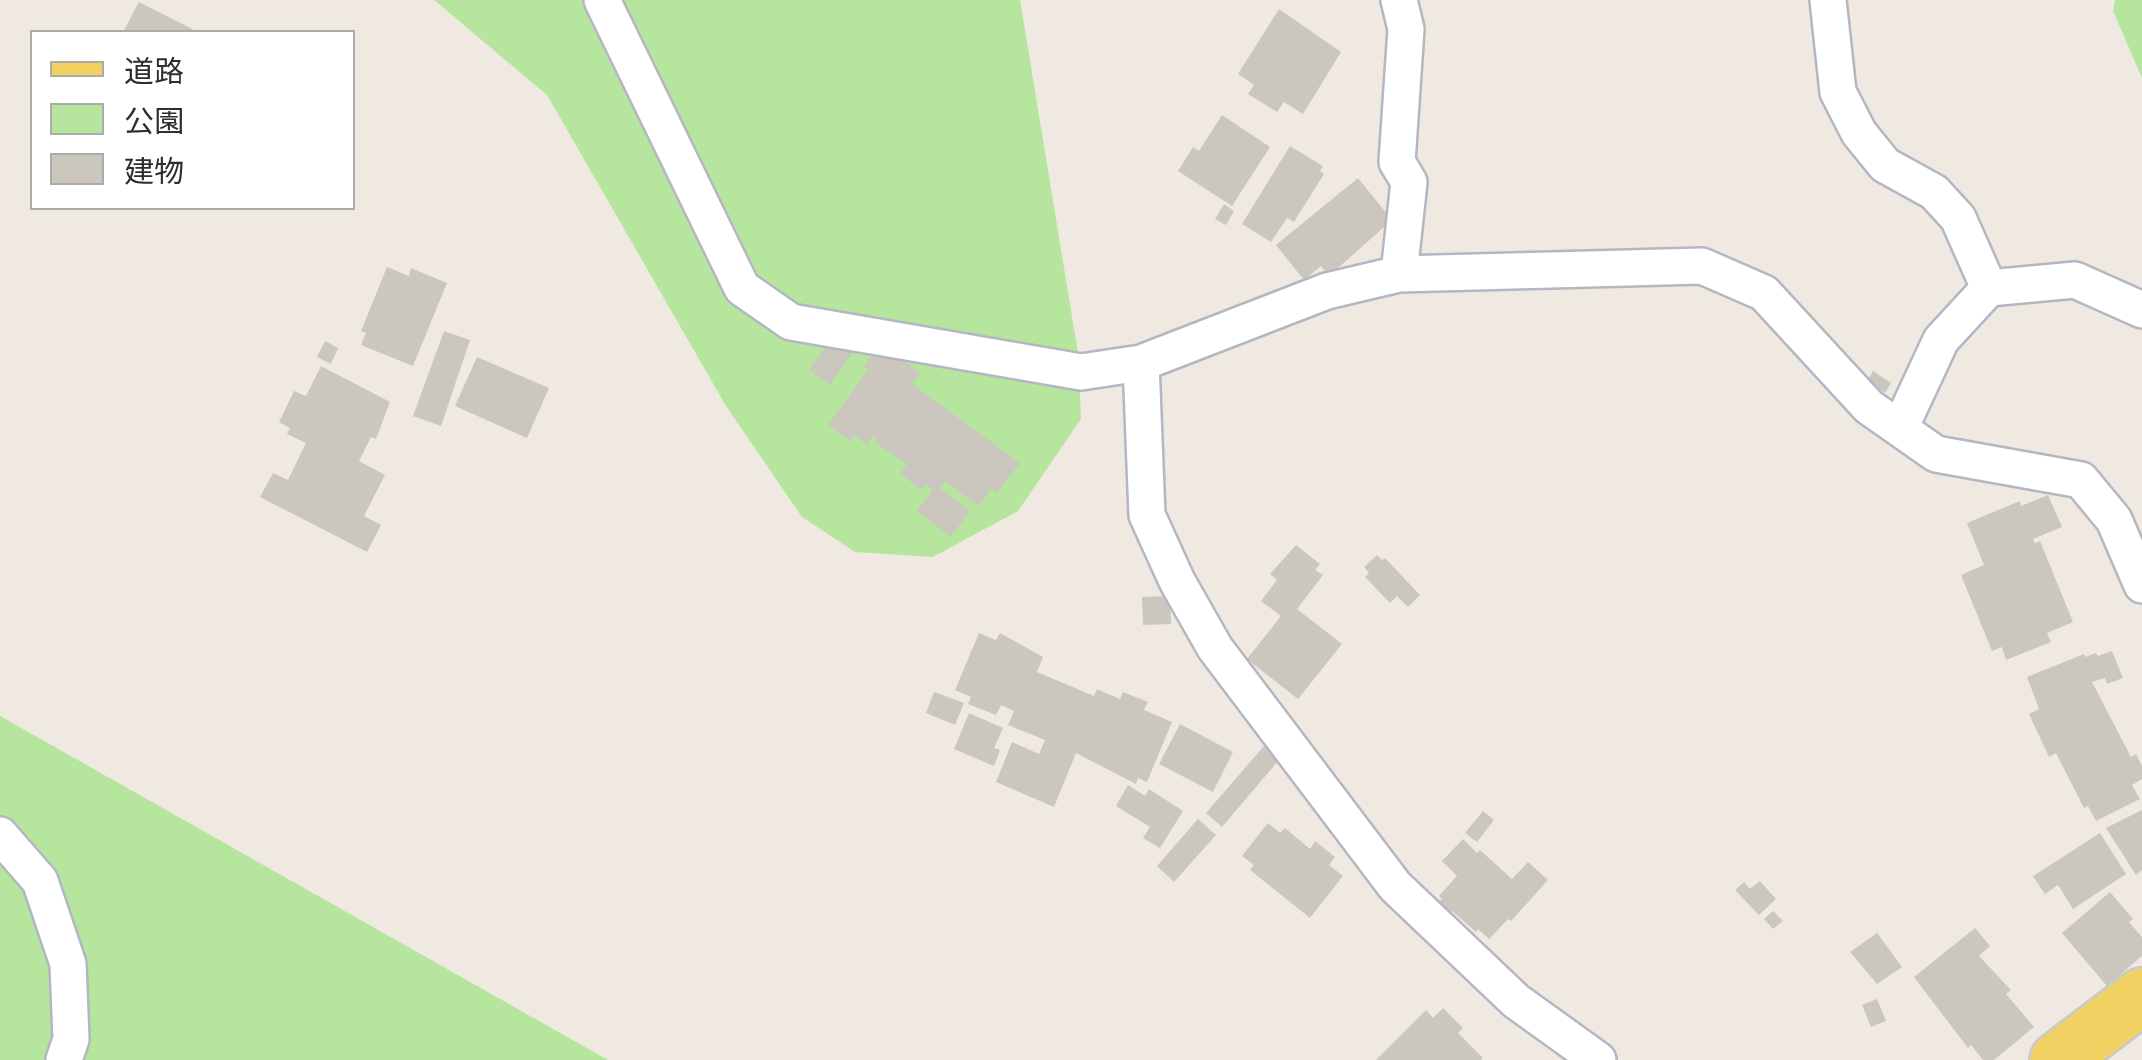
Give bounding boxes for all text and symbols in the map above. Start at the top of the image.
legend [30,30,355,210]
text: 道路 [124,53,184,90]
text: 公園 [124,103,184,140]
text: 建物 [124,153,184,190]

